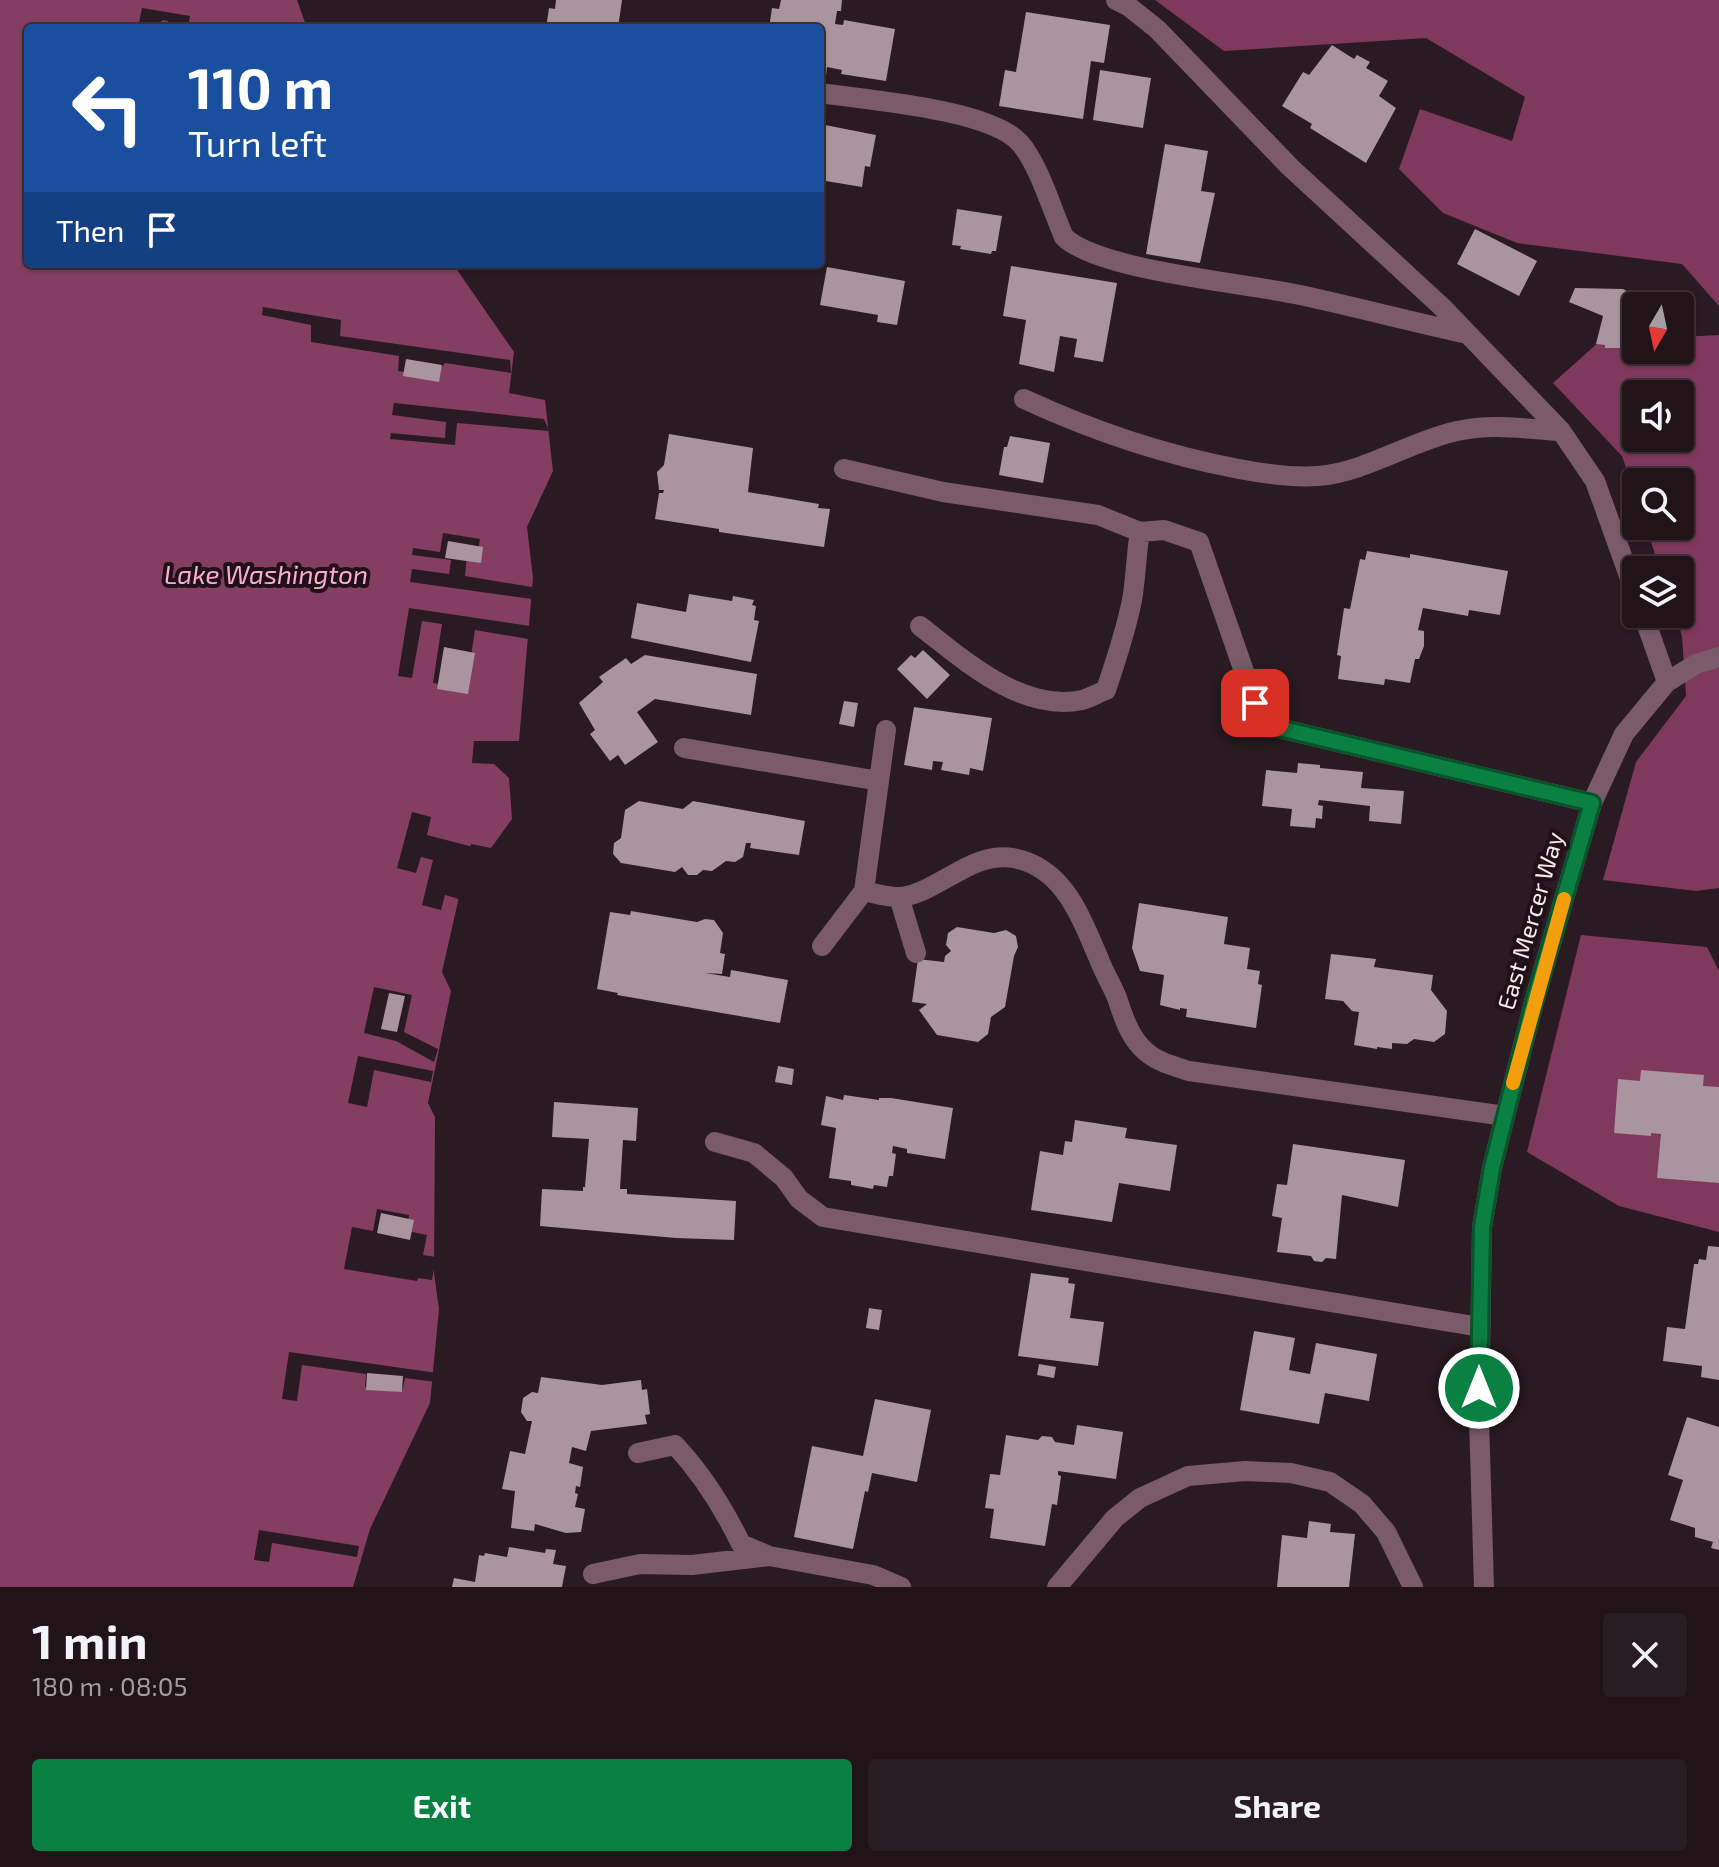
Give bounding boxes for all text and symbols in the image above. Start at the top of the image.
text: 110 m [188,53,333,120]
icon: left [56,56,160,160]
text: Turn left [188,121,327,164]
icon: arrive [140,208,184,252]
text: Then [56,212,124,248]
north arrow [1622,292,1694,364]
map controls [1622,292,1694,628]
button: sound [1622,380,1694,452]
button: search [1622,468,1694,540]
button: layers [1622,556,1694,628]
water label: Lake Washington [164,558,368,589]
pin [1221,669,1289,737]
icon: arrive [1233,681,1277,725]
street label: East Mercer Way [1490,828,1569,1013]
position arrow [1437,1346,1521,1430]
text: 1 min [32,1611,148,1669]
button: close [1603,1613,1687,1697]
text: 180 m · 08:05 [32,1670,187,1701]
button: Exit [32,1759,852,1851]
button: Share [868,1759,1687,1851]

